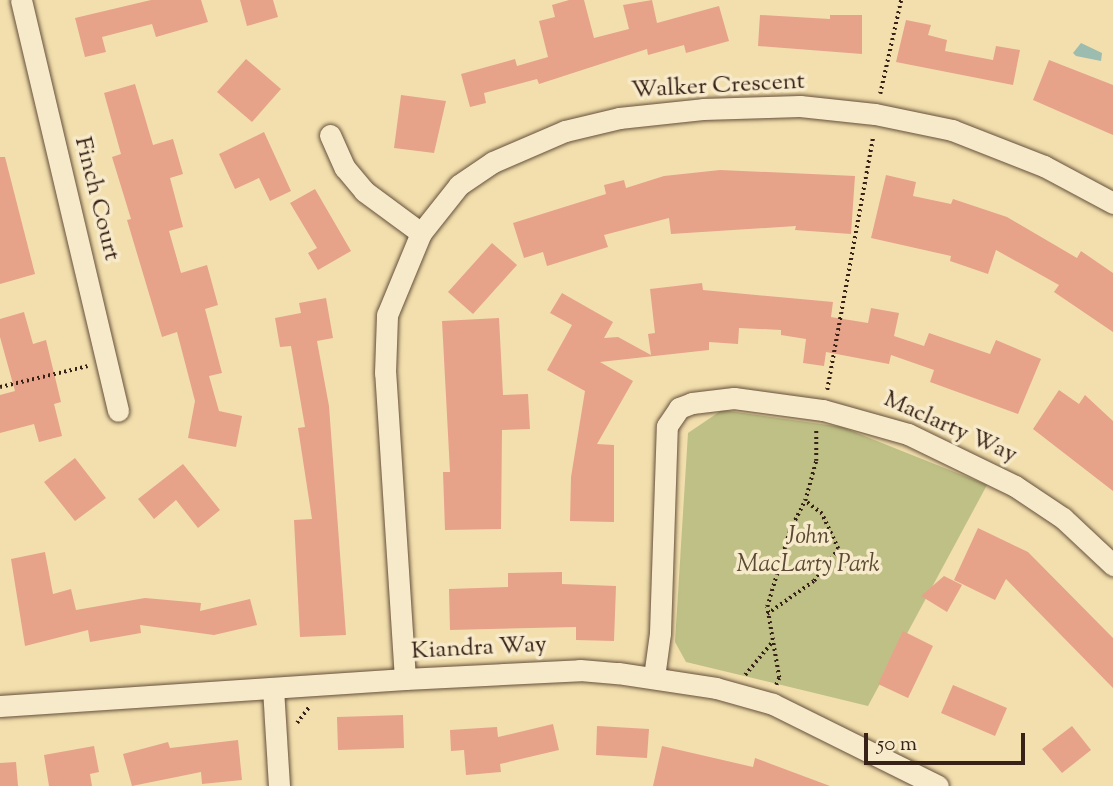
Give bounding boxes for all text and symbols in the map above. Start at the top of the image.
street label: Walker Crescent [630,68,806,106]
street label: Finch Court [67,134,125,264]
street label: Maclarty Way [879,386,1021,470]
park label: John MacLarty Park [736,524,880,580]
street label: Kiandra Way [411,631,547,667]
scale bar [868,720,1029,764]
text: 50 m [877,730,917,760]

